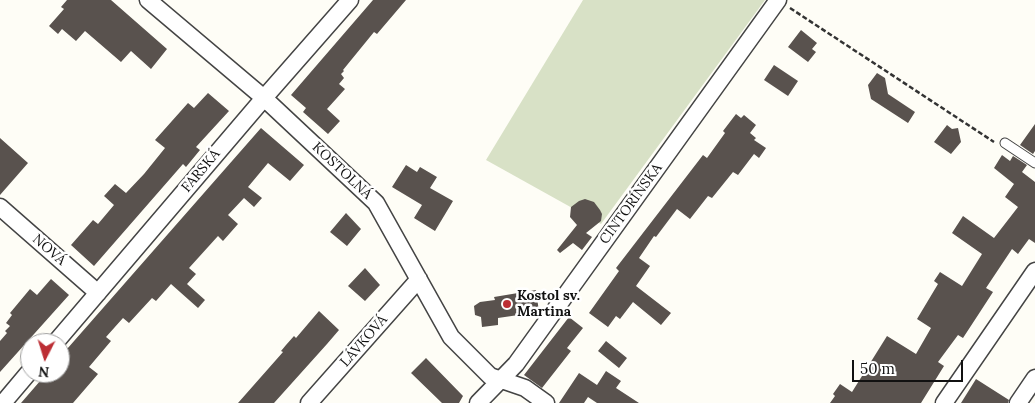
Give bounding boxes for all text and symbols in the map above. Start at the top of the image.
street label: KOSTOLNÁ [309,139,375,203]
street label: FARSKÁ [178,146,224,196]
street label: CINTORÍNSKA [596,160,666,248]
street label: NOVÁ [29,231,69,269]
place label: Kostol sv. Martina [517,288,580,321]
marker: Kostol sv. Martina [501,298,513,310]
street label: LÁVKOVÁ [337,312,391,370]
north arrow [20,333,70,383]
scale bar [855,350,966,382]
text: 50 m [860,359,895,378]
text: N [38,363,50,381]

